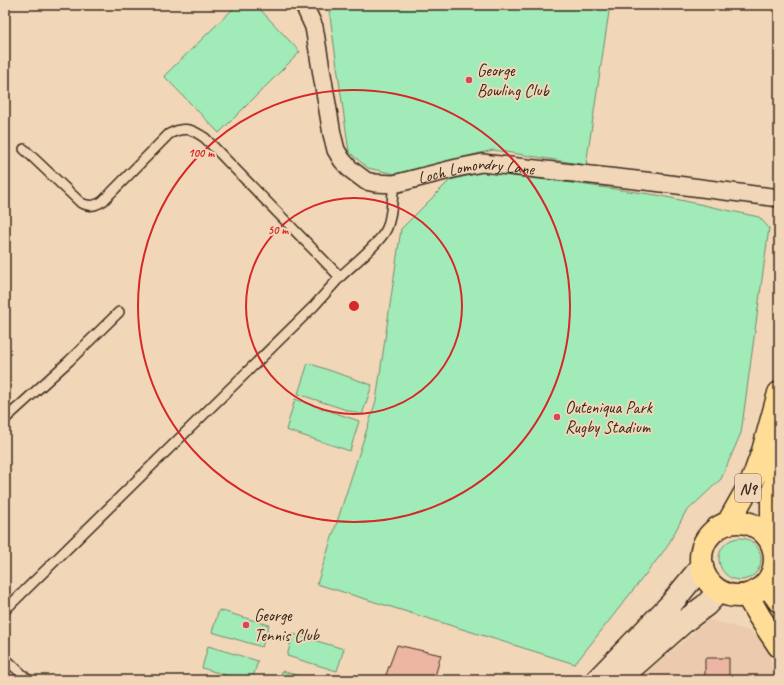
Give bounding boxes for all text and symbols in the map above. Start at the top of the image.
place label: George Bowling Club [477,60,550,101]
marker: George Bowling Club [464,75,474,85]
text: 100 m [188,145,215,161]
street label: Loch Lomondry Lane [416,153,537,189]
text: 50 m [268,222,289,238]
centre of rings [347,299,361,313]
place label: Outeniqua Park Rugby Stadium [565,397,654,438]
marker: Outeniqua Park Rugby Stadium [552,412,562,422]
road number: N9 [735,474,761,502]
place label: George Tennis Club [254,605,320,646]
marker: George Tennis Club [241,620,251,630]

